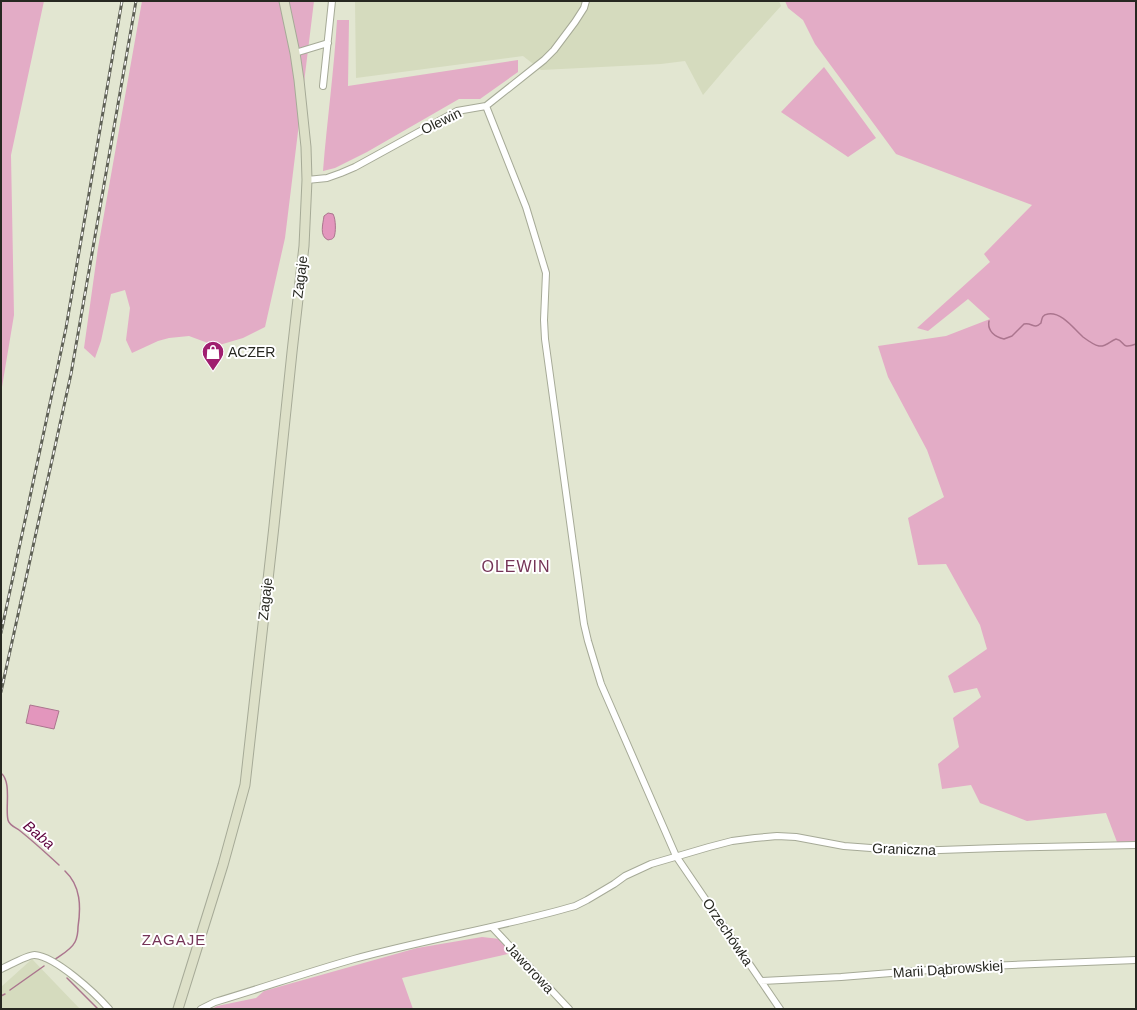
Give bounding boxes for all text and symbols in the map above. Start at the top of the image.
street label: Olewin [418,104,464,138]
street label: Zagaje [289,255,311,299]
shop icon: ACZER [200,339,226,372]
place label: ACZER [228,344,275,360]
district label: OLEWIN [481,558,551,575]
street label: Zagaje [255,577,275,621]
water label: Baba [20,817,58,852]
street label: Graniczna [872,840,936,858]
street label: Orzechówka [700,895,757,969]
district label: ZAGAJE [142,931,206,948]
street label: Jaworowa [503,939,557,997]
street label: Marii Dąbrowskiej [892,957,1004,981]

